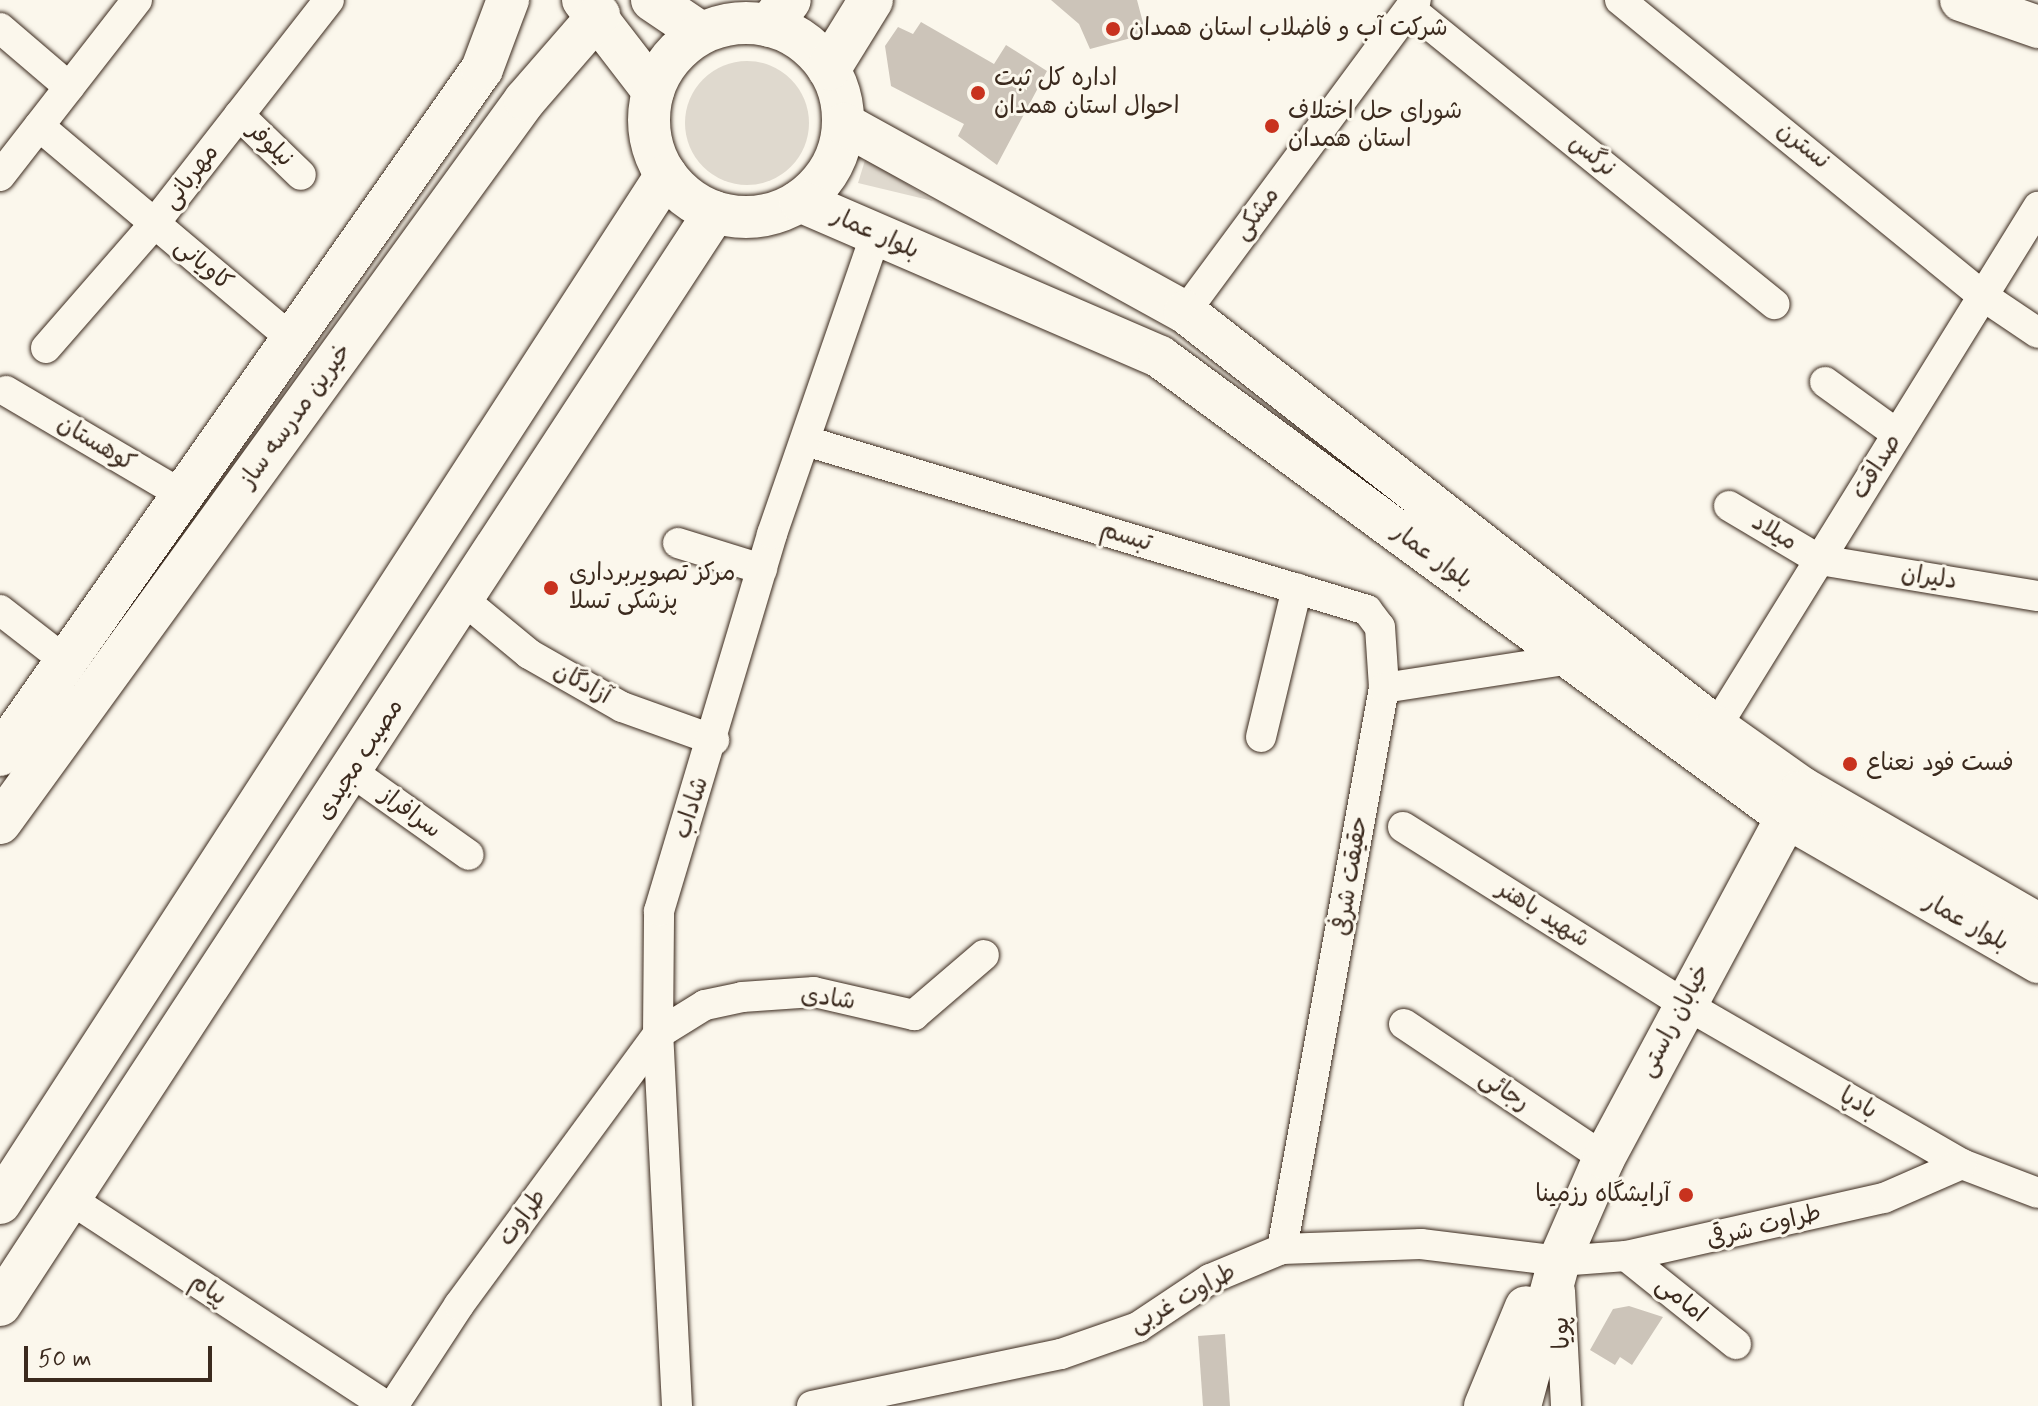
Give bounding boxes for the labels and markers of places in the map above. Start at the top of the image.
place label: شرکت آب و فاضلاب استان همدان [1129,15,1448,43]
marker: شرکت آب و فاضلاب استان همدان [1104,20,1122,38]
place label: اداره کل ثبت احوال استان همدان [994,65,1179,121]
marker: اداره کل ثبت احوال استان همدان [969,84,987,102]
place label: شوراى حل اختلاف استان همدان [1288,98,1462,154]
marker: شوراى حل اختلاف استان همدان [1263,117,1281,135]
place label: مرکز تصویربرداری پزشکی تسلا [569,560,736,616]
marker: مرکز تصویربرداری پزشکی تسلا [540,577,562,599]
place label: فست فود نعناع [1866,750,2014,778]
marker: فست فود نعناع [1841,755,1859,773]
place label: آرایشگاه رزمینا [1535,1181,1670,1209]
marker: آرایشگاه رزمینا [1677,1186,1695,1204]

